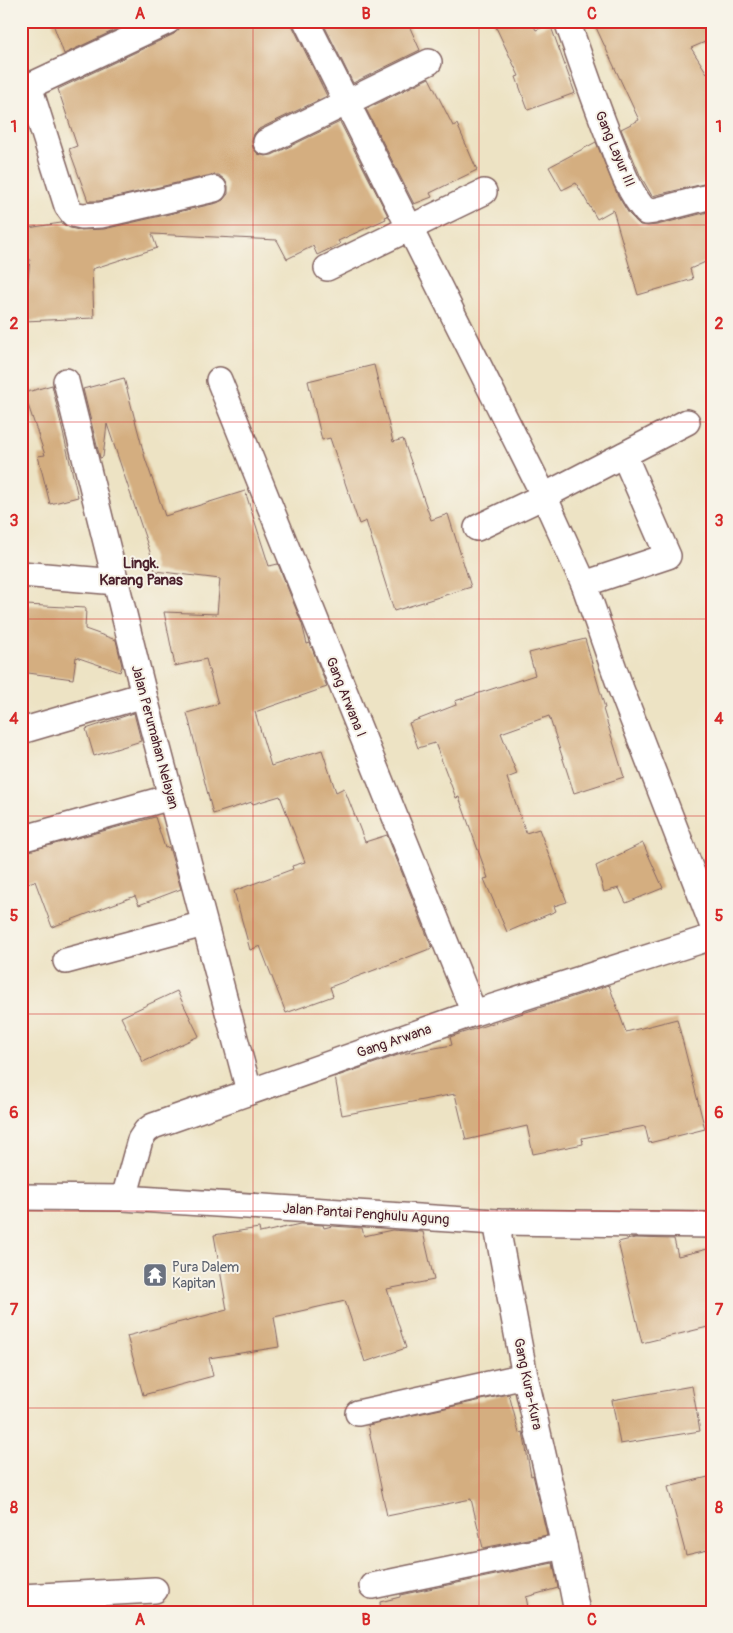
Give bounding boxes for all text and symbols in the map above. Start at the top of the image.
text: A [135,4,146,24]
text: B [361,4,371,24]
text: C [587,4,597,24]
street label: Gang Layur III [591,109,639,189]
text: 1 [11,117,17,137]
text: 1 [716,117,722,137]
text: 2 [10,314,19,334]
text: 2 [715,314,724,334]
text: 3 [10,511,19,531]
text: 3 [715,511,724,531]
district label: Lingk. Karang Panas [99,554,183,590]
street label: Gang Arwana I [322,655,370,739]
street label: Jalan Perumahan Nelayan [128,663,182,811]
text: 4 [9,709,19,729]
text: 4 [714,709,724,729]
text: 5 [10,906,19,926]
text: 5 [715,906,724,926]
street label: Gang Arwana [355,1020,433,1062]
text: 6 [9,1103,19,1123]
text: 6 [714,1103,724,1123]
street label: Jalan Pantai Penghulu Agung [282,1200,450,1228]
place label: Pura Dalem Kapitan [172,1259,239,1292]
temple icon: Pura Dalem Kapitan [142,1262,168,1288]
text: 7 [10,1300,19,1320]
text: 7 [715,1300,724,1320]
street label: Gang Kura-Kura [510,1337,546,1431]
text: 8 [10,1498,18,1518]
text: 8 [715,1498,723,1518]
text: A [135,1610,146,1630]
text: B [361,1610,371,1630]
text: C [587,1610,597,1630]

